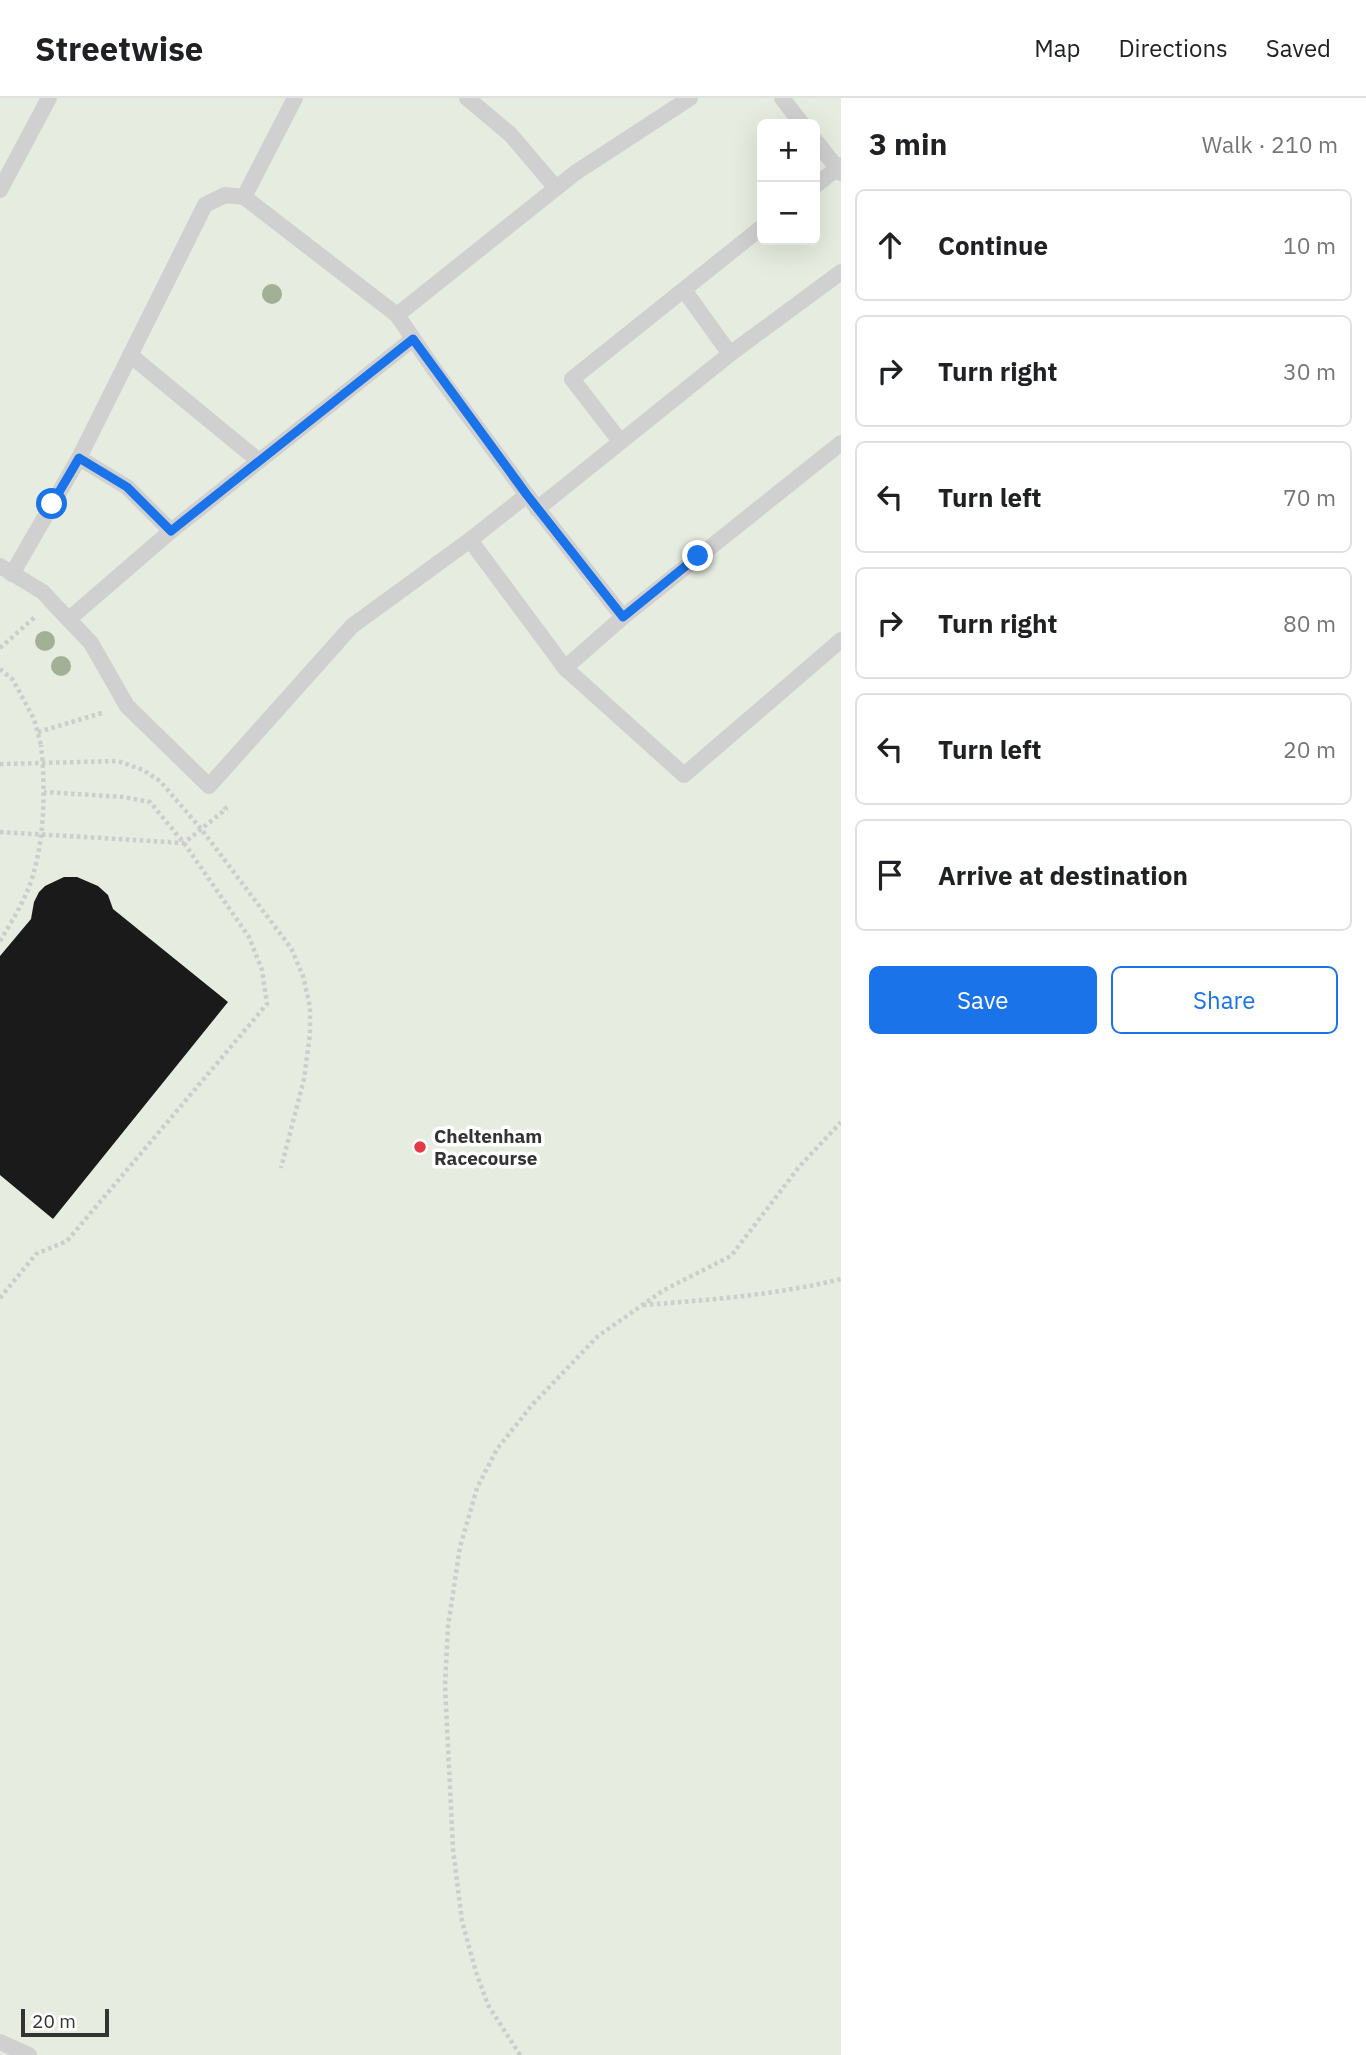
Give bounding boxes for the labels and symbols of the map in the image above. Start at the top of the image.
route start [36,488,67,519]
route end [682,540,713,571]
place label: Cheltenham Racecourse [434,1124,542,1170]
marker: Cheltenham Racecourse [412,1139,428,1155]
scale bar [21,2006,108,2038]

